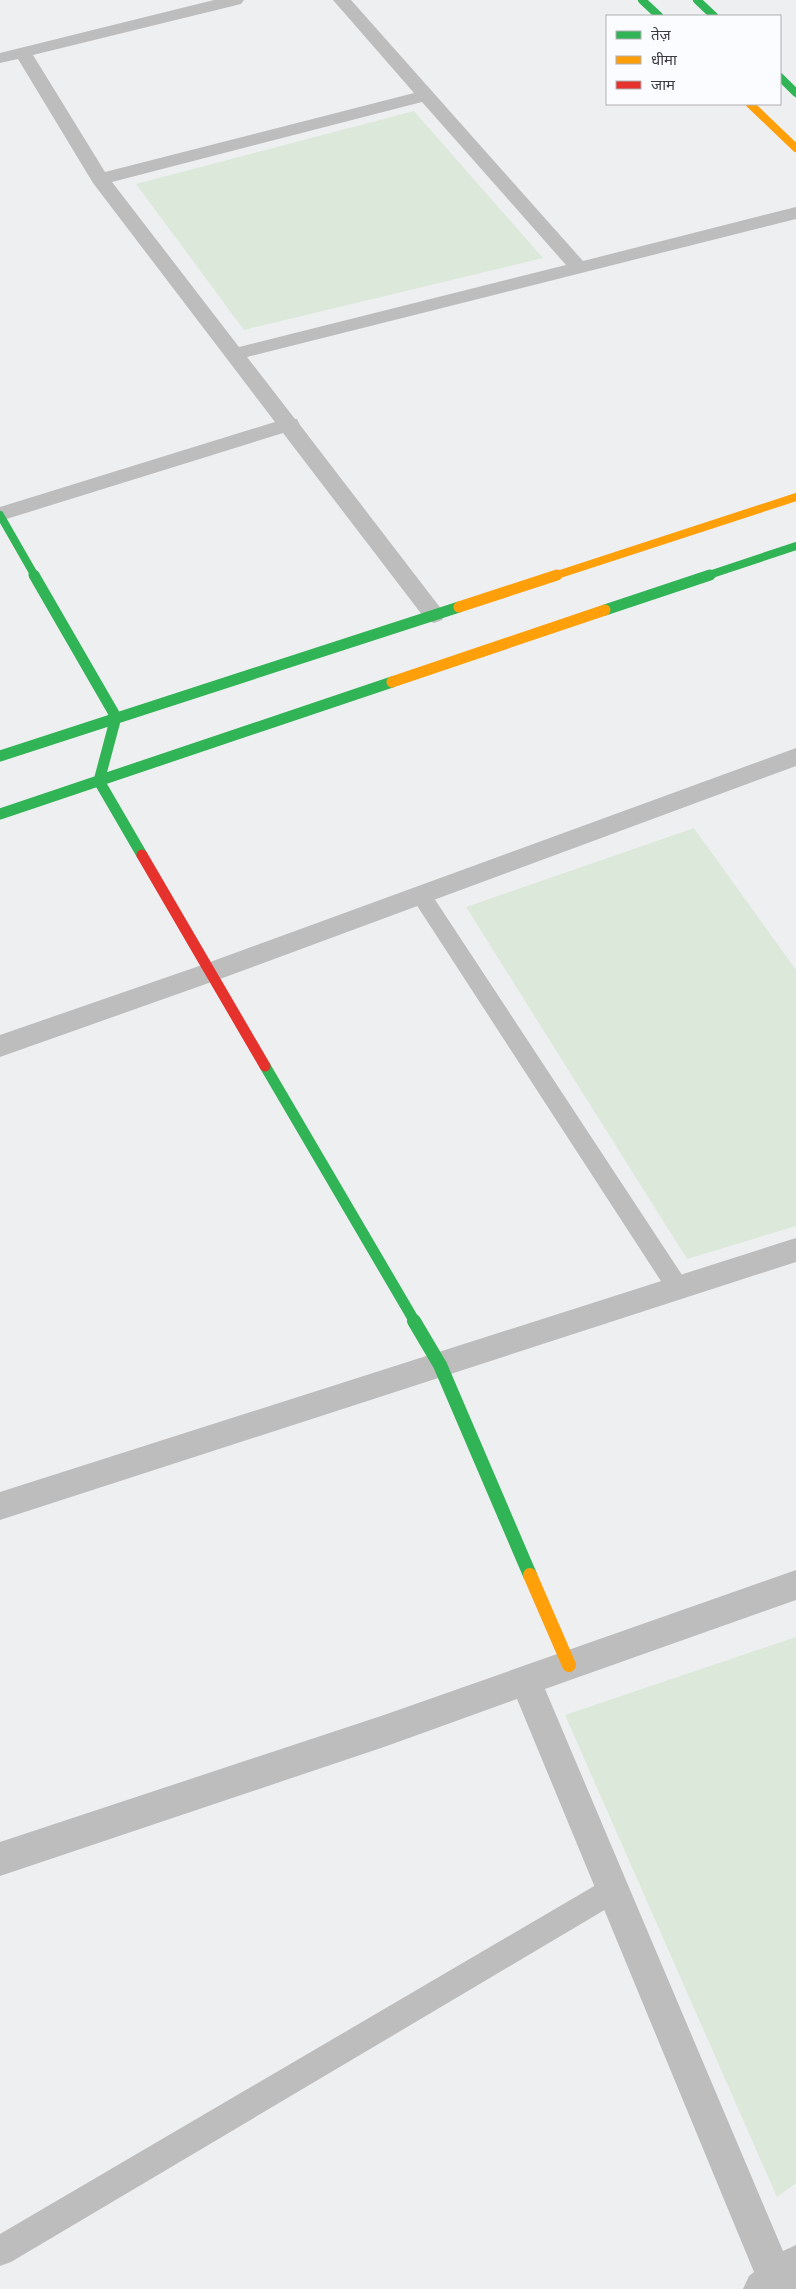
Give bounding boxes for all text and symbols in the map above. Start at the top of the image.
legend [606,15,781,105]
text: तेज़ [651,25,672,44]
text: धीमा [651,50,678,69]
text: जाम [651,75,676,94]

